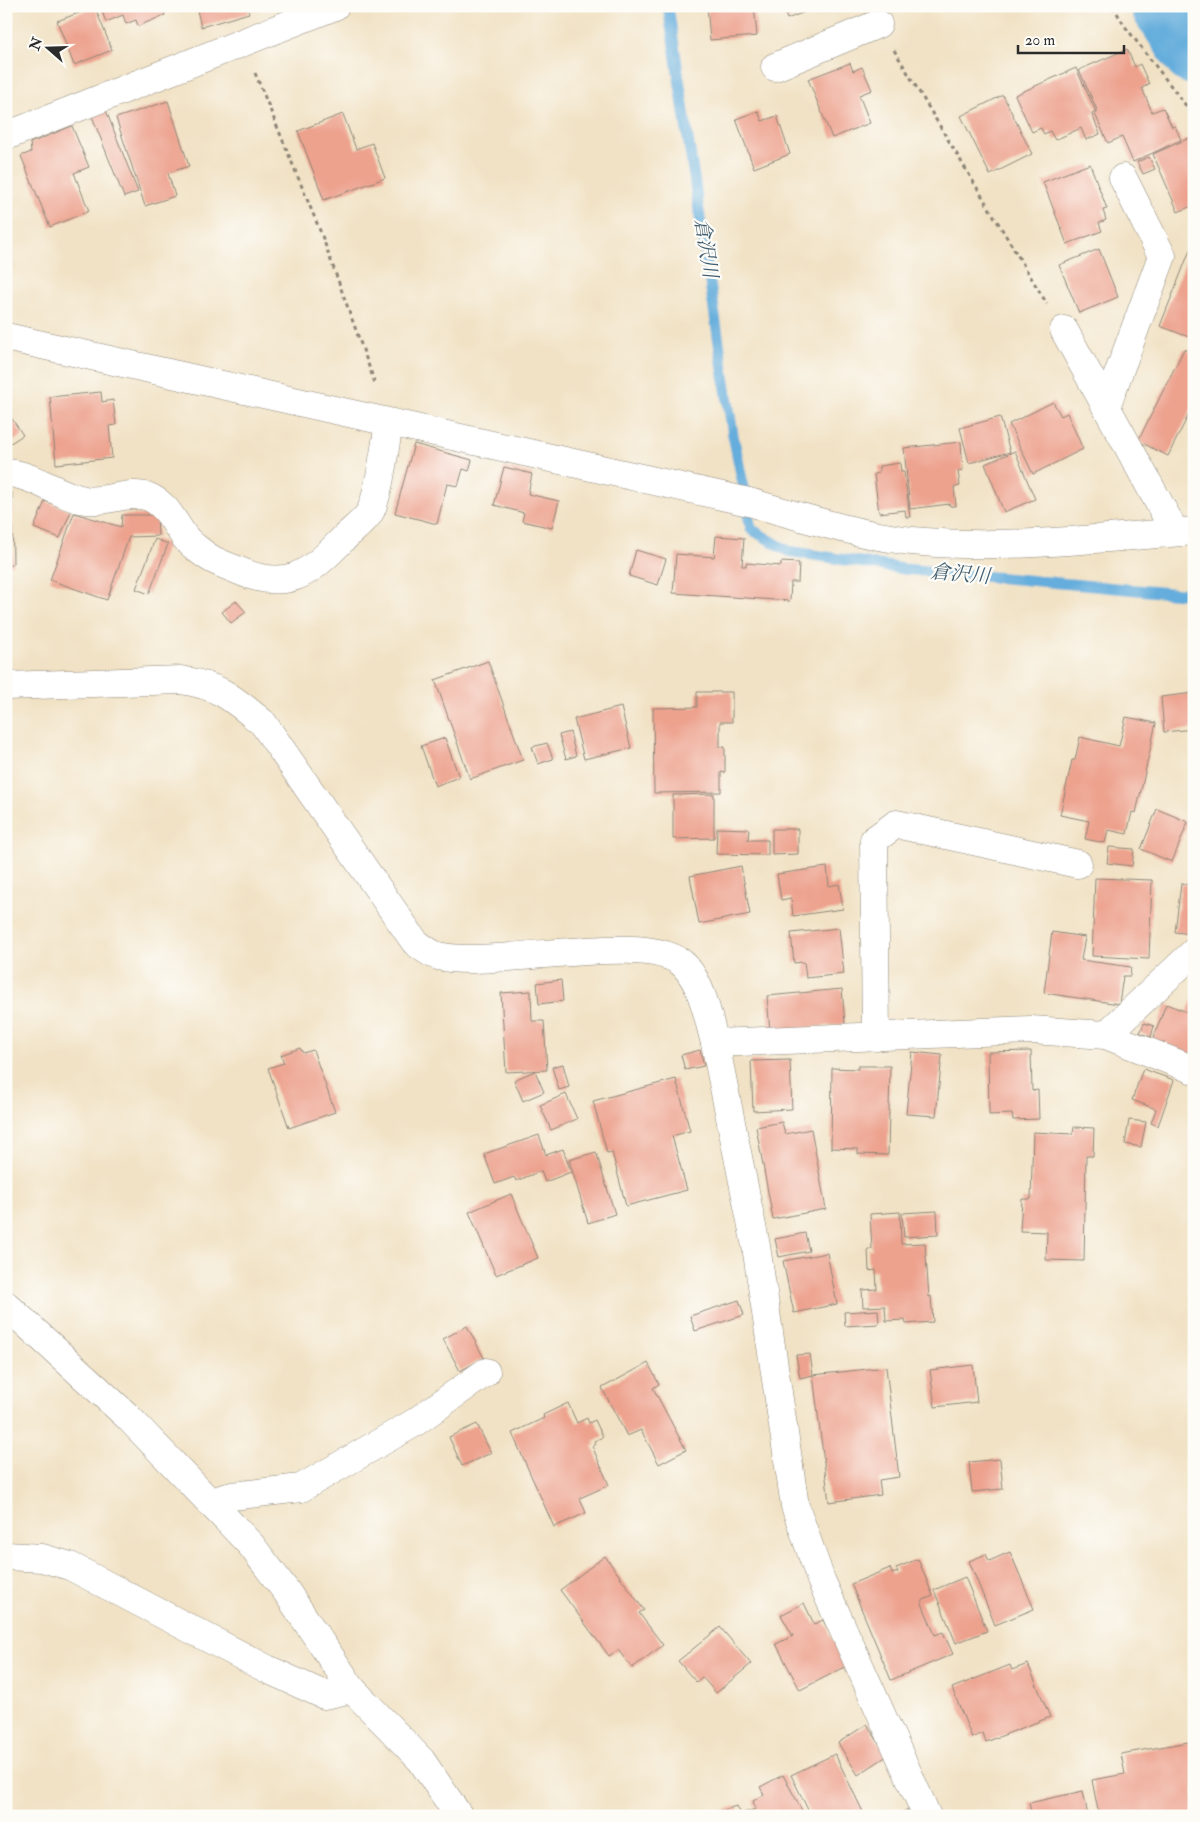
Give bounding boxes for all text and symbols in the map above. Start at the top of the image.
north arrow [22,22,72,72]
scale bar [1018,22,1124,54]
text: 20 m [1025,31,1055,50]
text: N [26,34,47,53]
water label: 倉沢川 [689,216,723,282]
water label: 倉沢川 [929,559,993,589]

